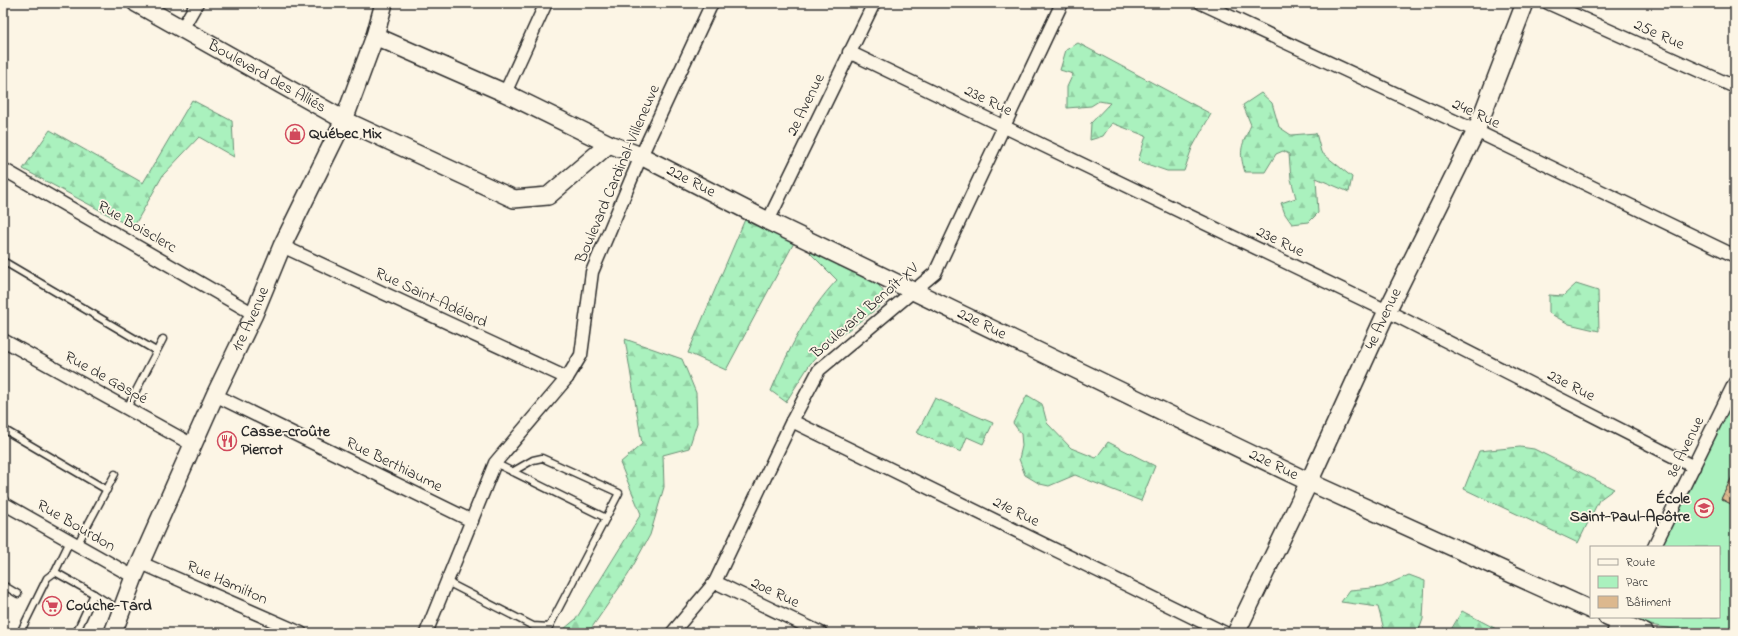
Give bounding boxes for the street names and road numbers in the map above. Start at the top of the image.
street label: 25e Rue [1630,13,1689,57]
street label: Boulevard des Alliés [202,33,330,120]
street label: 2e Avenue [781,69,832,140]
street label: 23e Rue [960,79,1017,123]
street label: Boulevard Cardinal-Villeneuve [569,80,667,268]
street label: 24e Rue [1448,92,1505,136]
street label: 22e Rue [662,159,720,204]
street label: Rue Boisclerc [93,195,182,260]
street label: 23e Rue [1252,220,1309,264]
street label: Boulevard Benoît-XV [805,257,925,365]
street label: Rue Saint-Adélard [371,261,491,335]
street label: 1re Avenue [226,282,276,356]
street label: 4e Avenue [1359,283,1409,354]
street label: 22e Rue [953,302,1011,347]
street label: Rue de Gaspé [60,345,153,411]
street label: 23e Rue [1543,364,1600,409]
street label: 8e Avenue [1661,412,1711,481]
street label: Rue Berthiaume [341,431,447,499]
street label: 22e Rue [1245,443,1303,487]
street label: 21e Rue [989,490,1044,534]
street label: Rue Bourdon [32,494,120,558]
street label: Rue Hamilton [183,554,272,612]
street label: 20e Rue [747,571,804,615]

